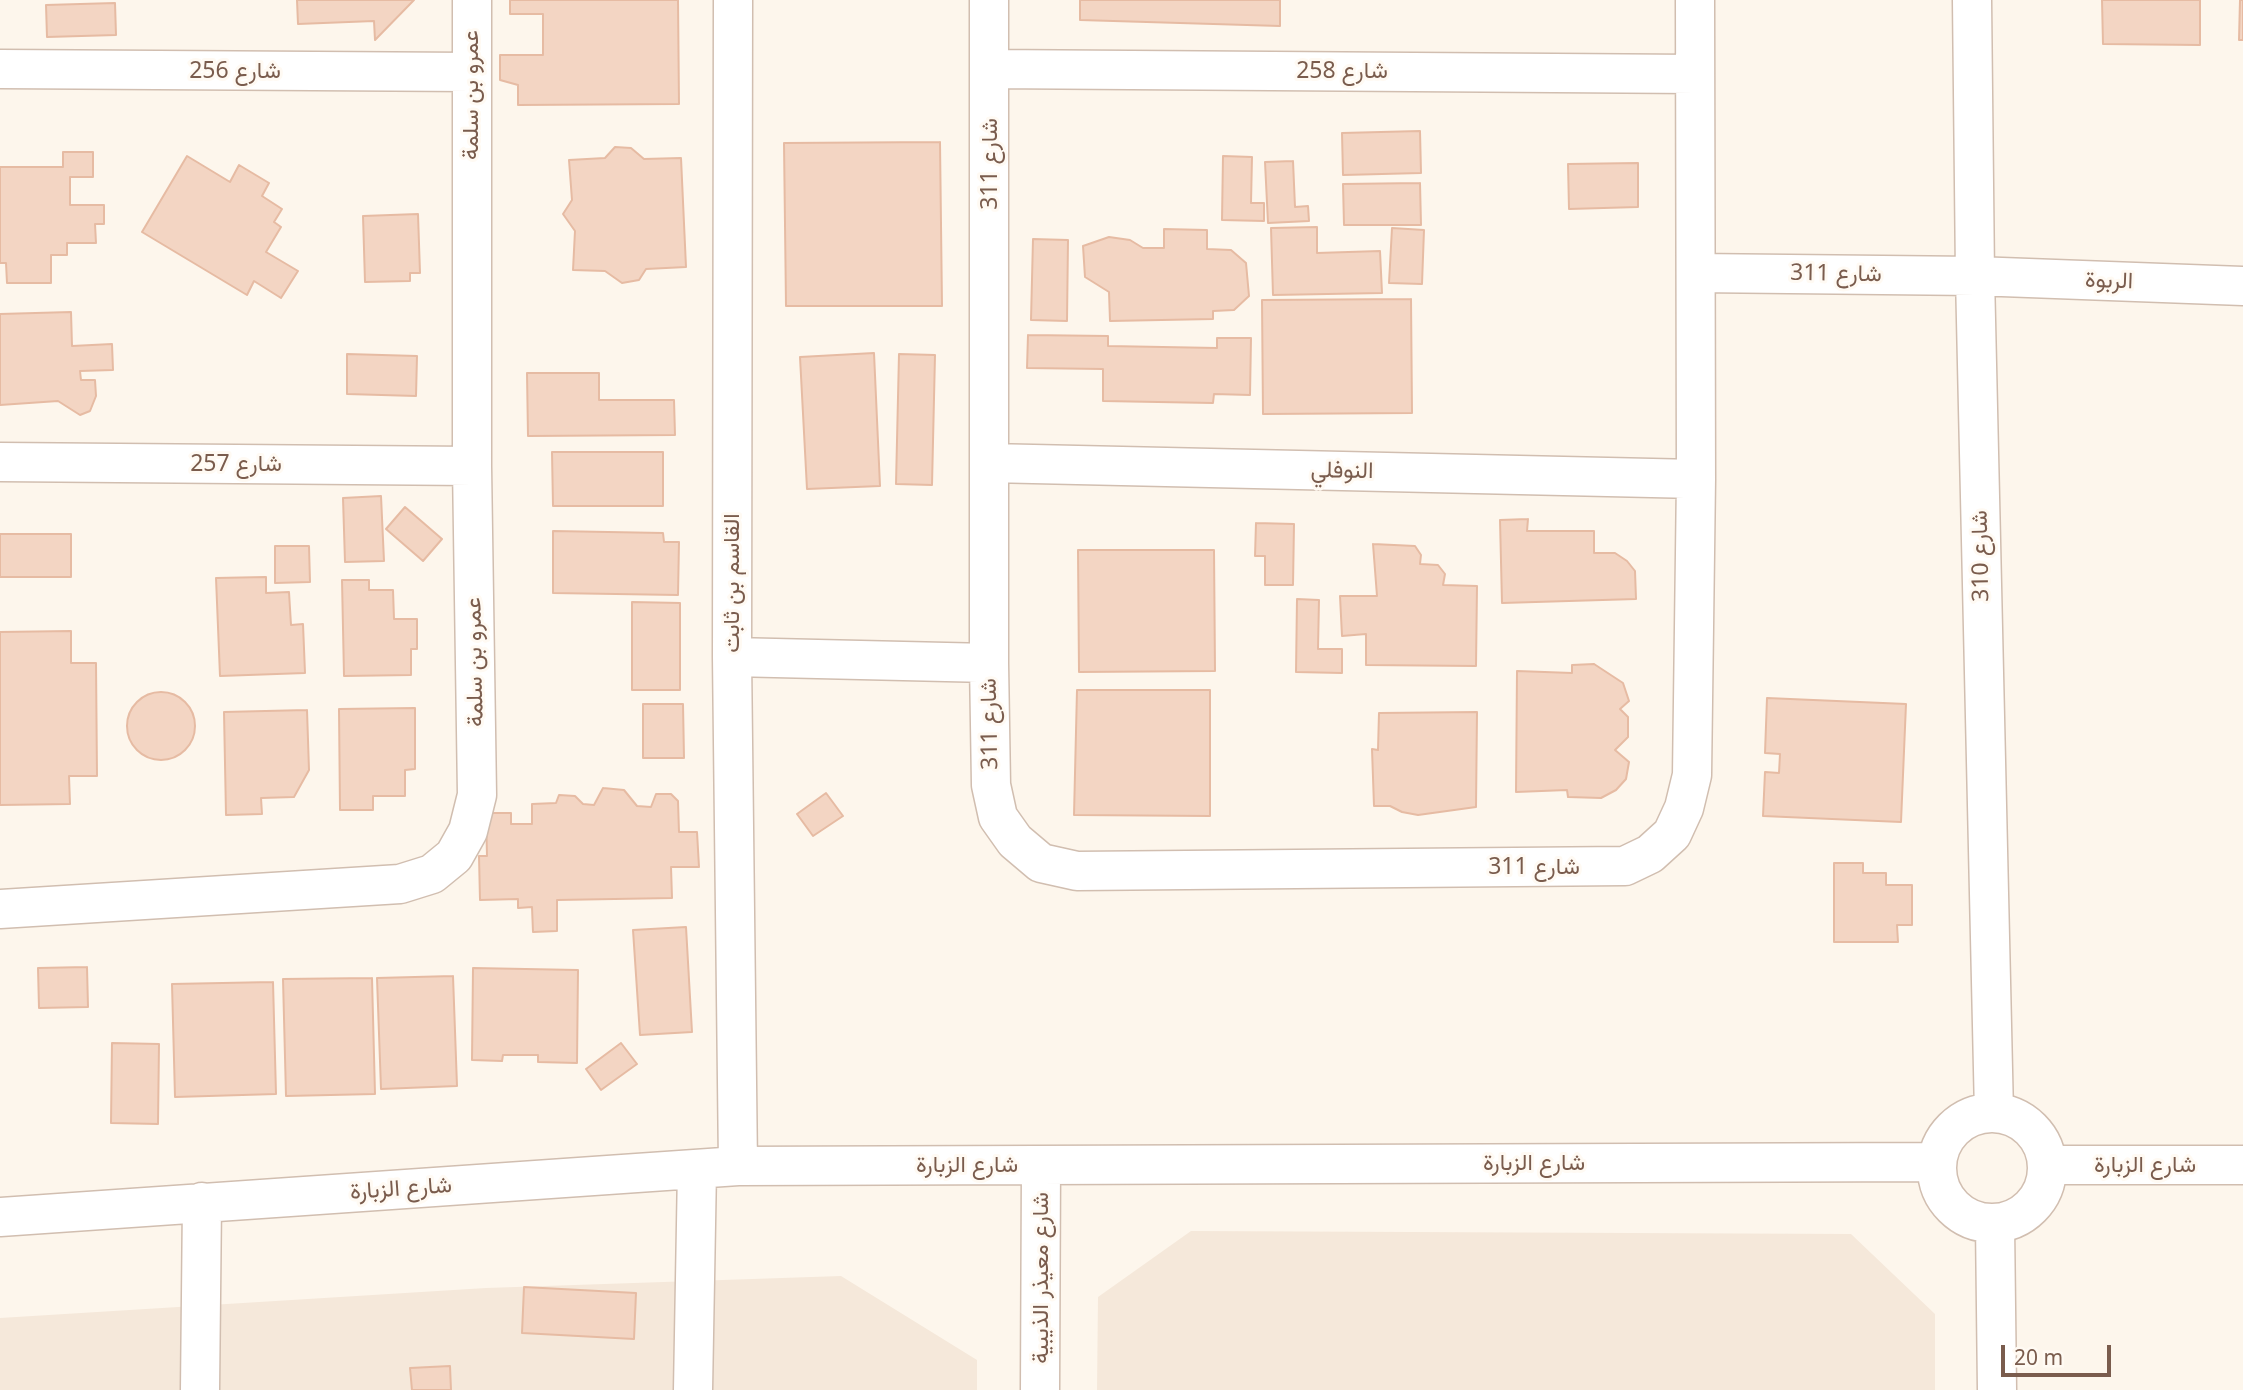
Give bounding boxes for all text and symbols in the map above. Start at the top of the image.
street label: عمرو بن سلمة [457,30,485,160]
street label: شارع 256 [189,57,281,85]
street label: شارع 258 [1296,57,1388,85]
street label: شارع 311 [976,118,1004,210]
street label: شارع 311 [1790,259,1882,289]
street label: الربوة [2085,266,2133,296]
street label: شارع 257 [190,450,282,478]
street label: النوفلي [1310,457,1374,485]
street label: شارع 310 [1966,510,1996,602]
street label: القاسم بن ثابت [718,513,746,653]
street label: عمرو بن سلمة [460,597,490,727]
street label: شارع 311 [975,678,1005,770]
street label: شارع 311 [1488,853,1580,881]
street label: شارع الزبارة [1483,1149,1585,1177]
street label: شارع الزبارة [916,1151,1018,1179]
street label: شارع الزبارة [2094,1151,2196,1179]
street label: شارع الزبارة [349,1172,453,1206]
street label: شارع معيذر الذيبية [1027,1192,1055,1364]
scale bar [2005,1330,2115,1374]
text: 20 m [2014,1343,2063,1371]

